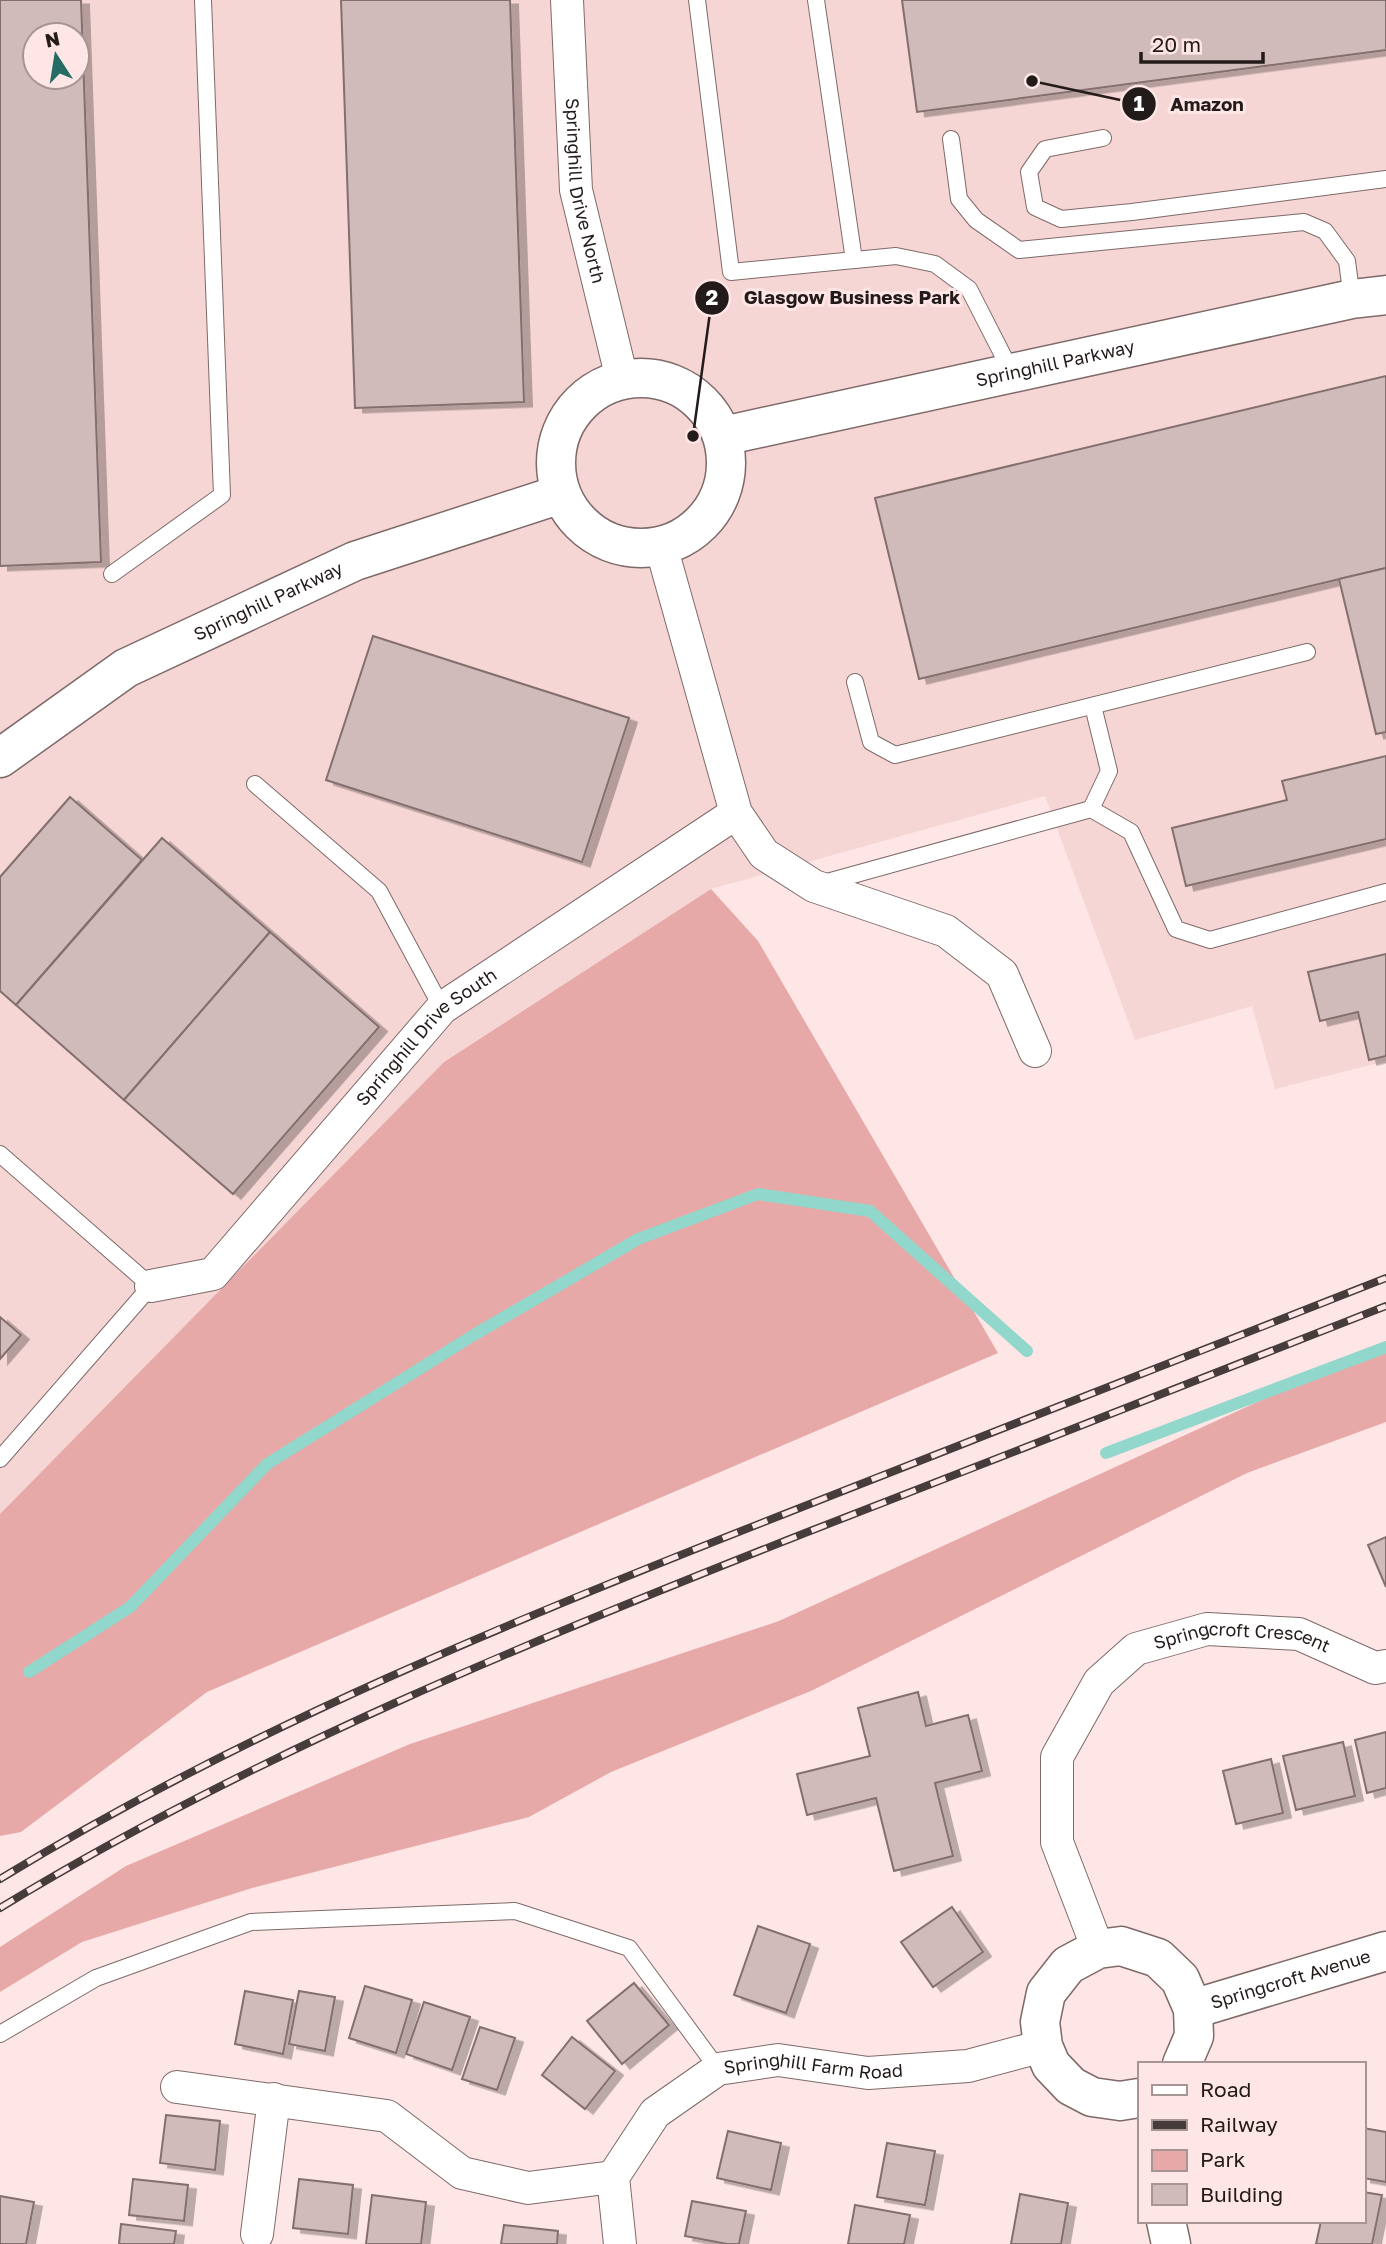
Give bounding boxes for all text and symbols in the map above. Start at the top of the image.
north arrow [21,21,91,91]
scale bar [1141,21,1264,65]
text: N [43,26,62,52]
text: 20 m [1152,31,1201,57]
callout: Amazon [1121,84,1258,124]
text: 1 [1134,90,1145,116]
text: Amazon [1170,92,1244,115]
street label: Springhill Drive North [562,97,610,285]
callout: Glasgow Business Park [694,278,974,318]
text: 2 [706,284,719,310]
text: Glasgow Business Park [744,285,960,308]
street label: Springhill Parkway [974,335,1136,391]
street label: Springhill Parkway [190,556,346,645]
street label: Springhill Drive South [351,963,500,1110]
street label: Springcroft Crescent [1151,1617,1334,1657]
street label: Springcroft Avenue [1208,1944,1373,2013]
street label: Springhill Farm Road [722,2048,904,2083]
legend [1138,2062,1365,2223]
text: Road [1200,2076,1251,2102]
text: Railway [1200,2111,1278,2137]
text: Park [1200,2146,1246,2172]
text: Building [1200,2181,1283,2207]

